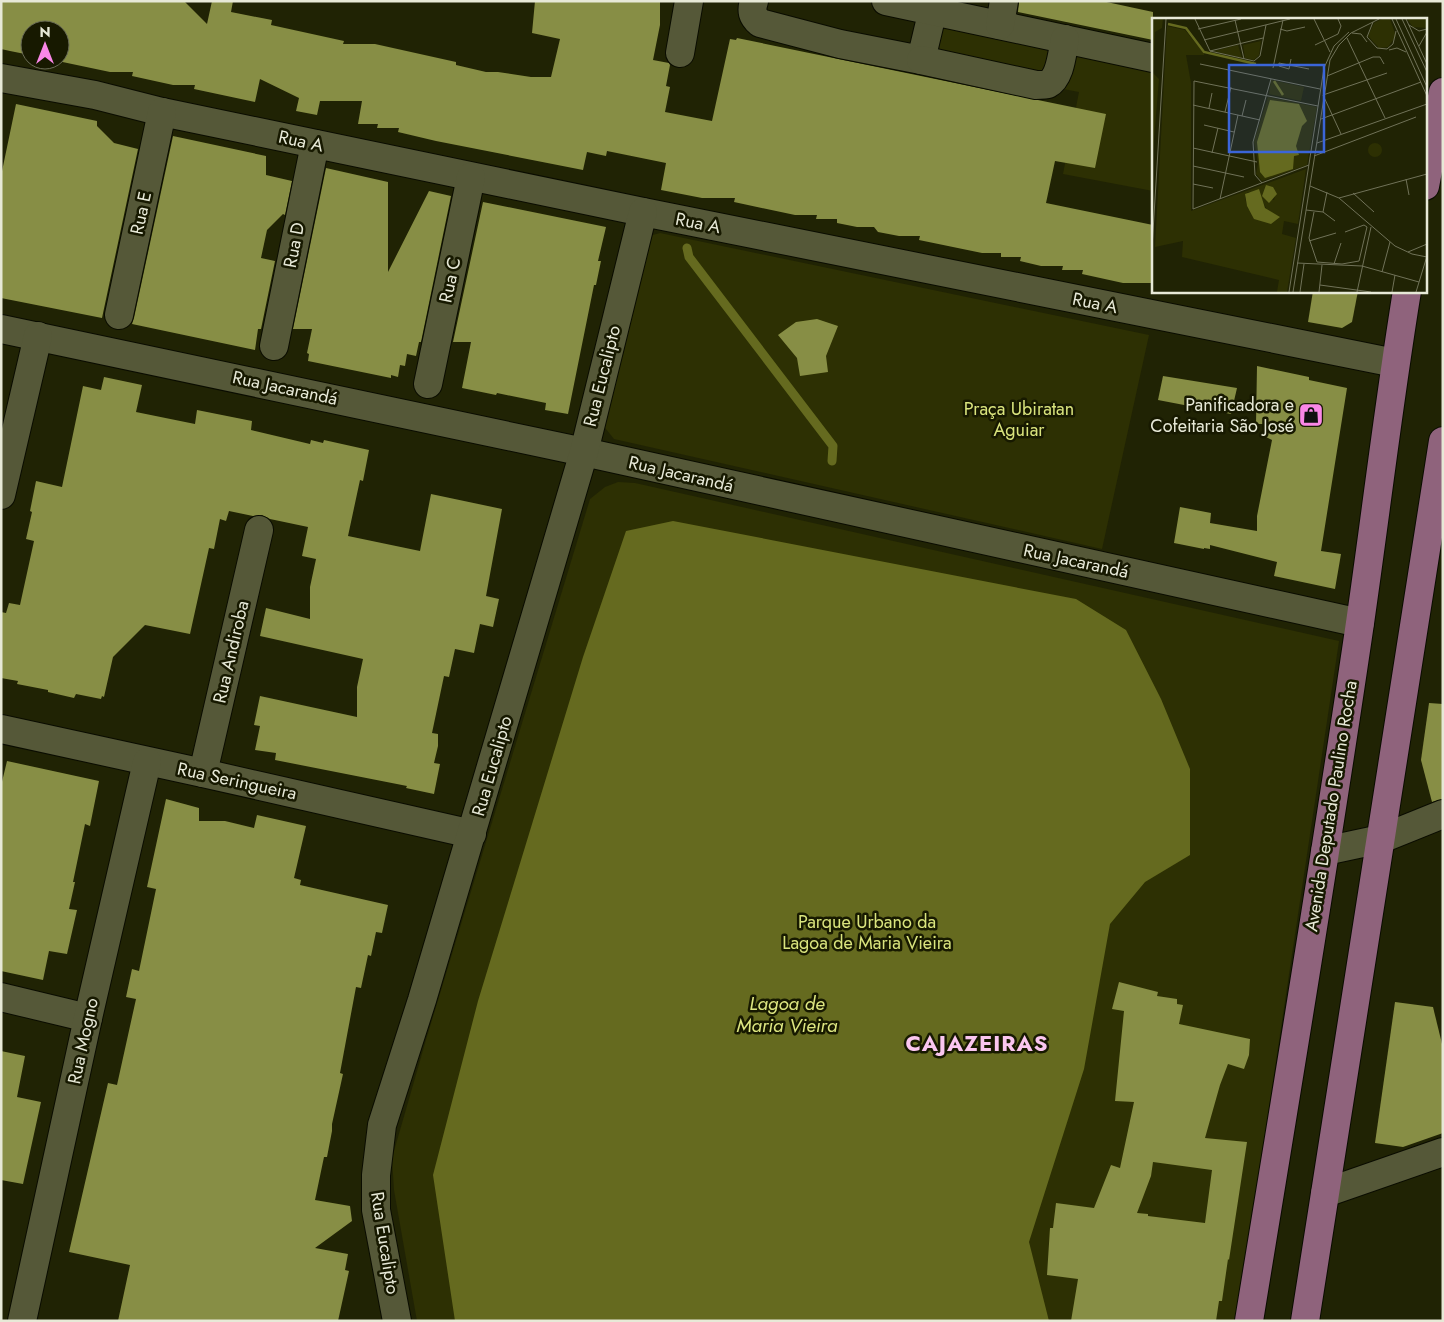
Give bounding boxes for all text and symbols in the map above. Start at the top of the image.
inset map [1152,18,1426,292]
north arrow [20,20,70,70]
text: N [39,22,51,42]
street label: Rua A [276,124,326,158]
street label: Rua E [124,189,158,237]
street label: Rua A [673,206,723,240]
street label: Rua D [277,220,311,270]
street label: Rua C [433,255,467,305]
street label: Rua A [1070,286,1120,320]
street label: Rua Eucalipto [577,323,627,429]
street label: Rua Jacarandá [230,364,340,412]
place label: Panificadora e Cofeitaria São José [1150,392,1294,439]
park label: Praça Ubiratan Aguiar [964,396,1074,443]
shop icon: Panificadora e Cofeitaria São José [1298,402,1324,428]
street label: Rua Jacarandá [626,449,736,499]
street label: Rua Jacarandá [1021,537,1131,585]
street label: Rua Andiroba [207,598,255,706]
street label: Avenida Deputado Paulino Rocha [1298,679,1364,933]
street label: Rua Eucalipto [465,713,519,819]
street label: Rua Seringueira [175,756,299,806]
park label: Parque Urbano da Lagoa de Maria Vieira [782,909,952,956]
water label: Lagoa de Maria Vieira [737,990,838,1039]
street label: Rua Mogno [61,995,105,1087]
district label: CAJAZEIRAS [906,1027,1048,1059]
street label: Rua Eucalipto [364,1190,406,1296]

